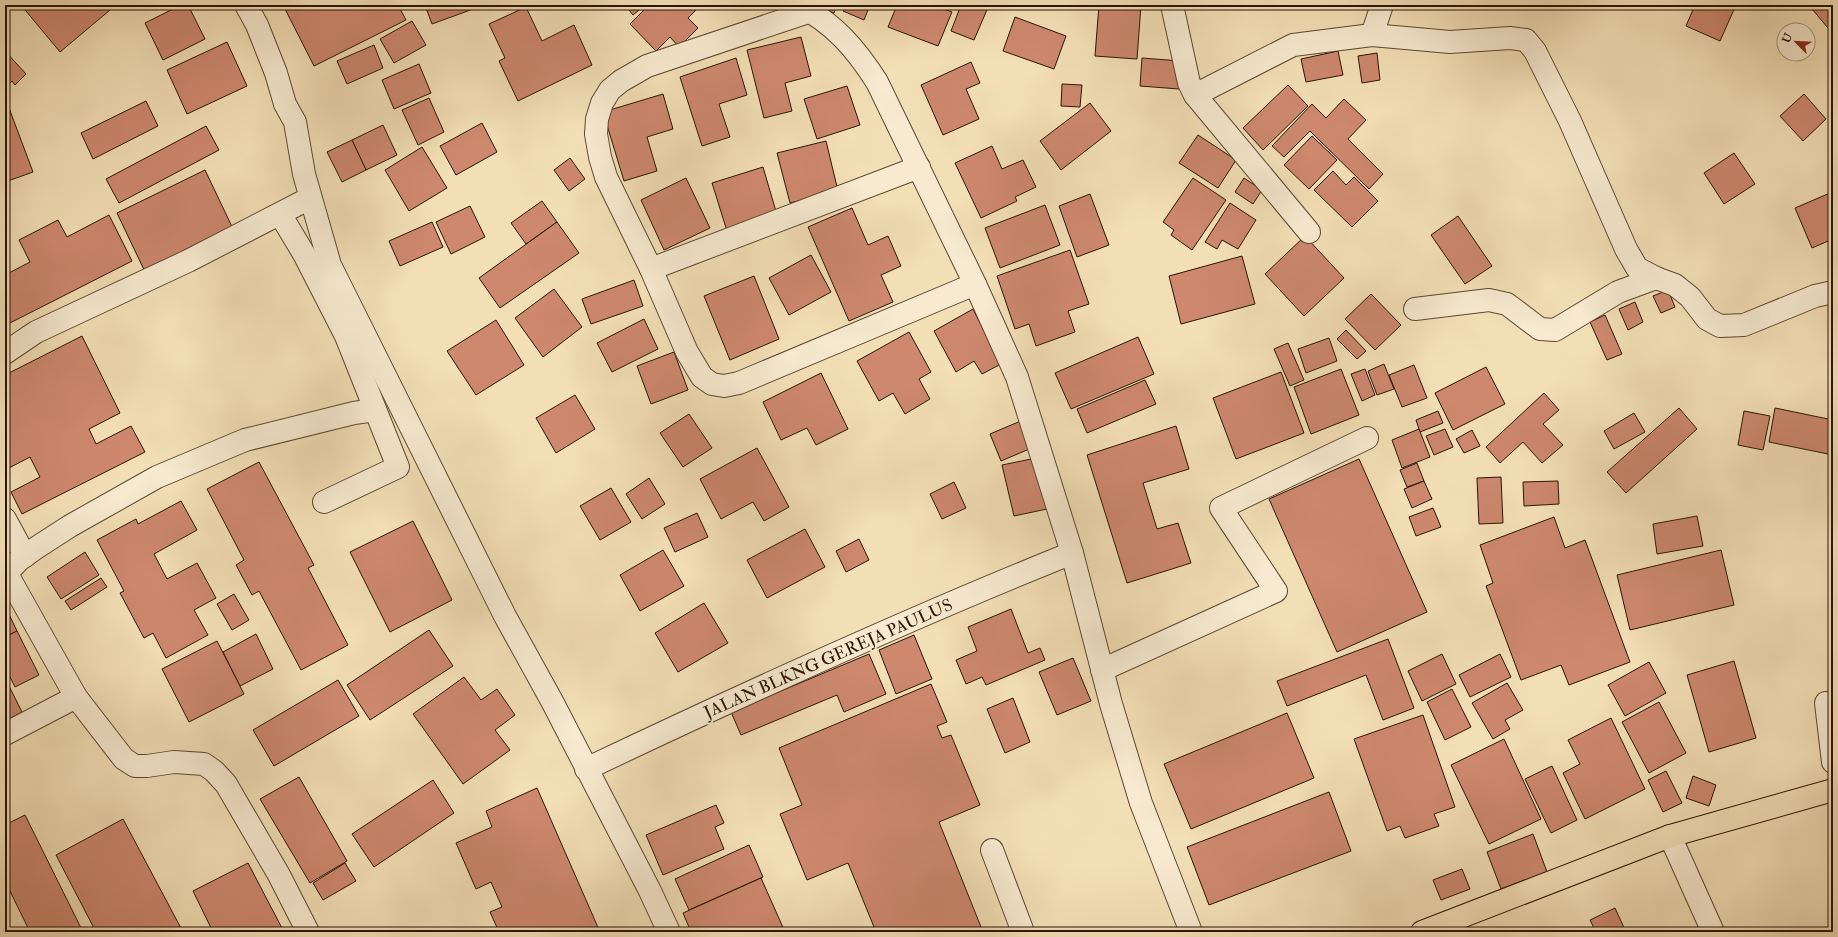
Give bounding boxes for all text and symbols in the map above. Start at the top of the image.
north arrow [1776,22,1816,62]
text: U [1780,31,1795,45]
street label: JALAN BLKNG GEREJA PAULUS [700,594,956,724]

